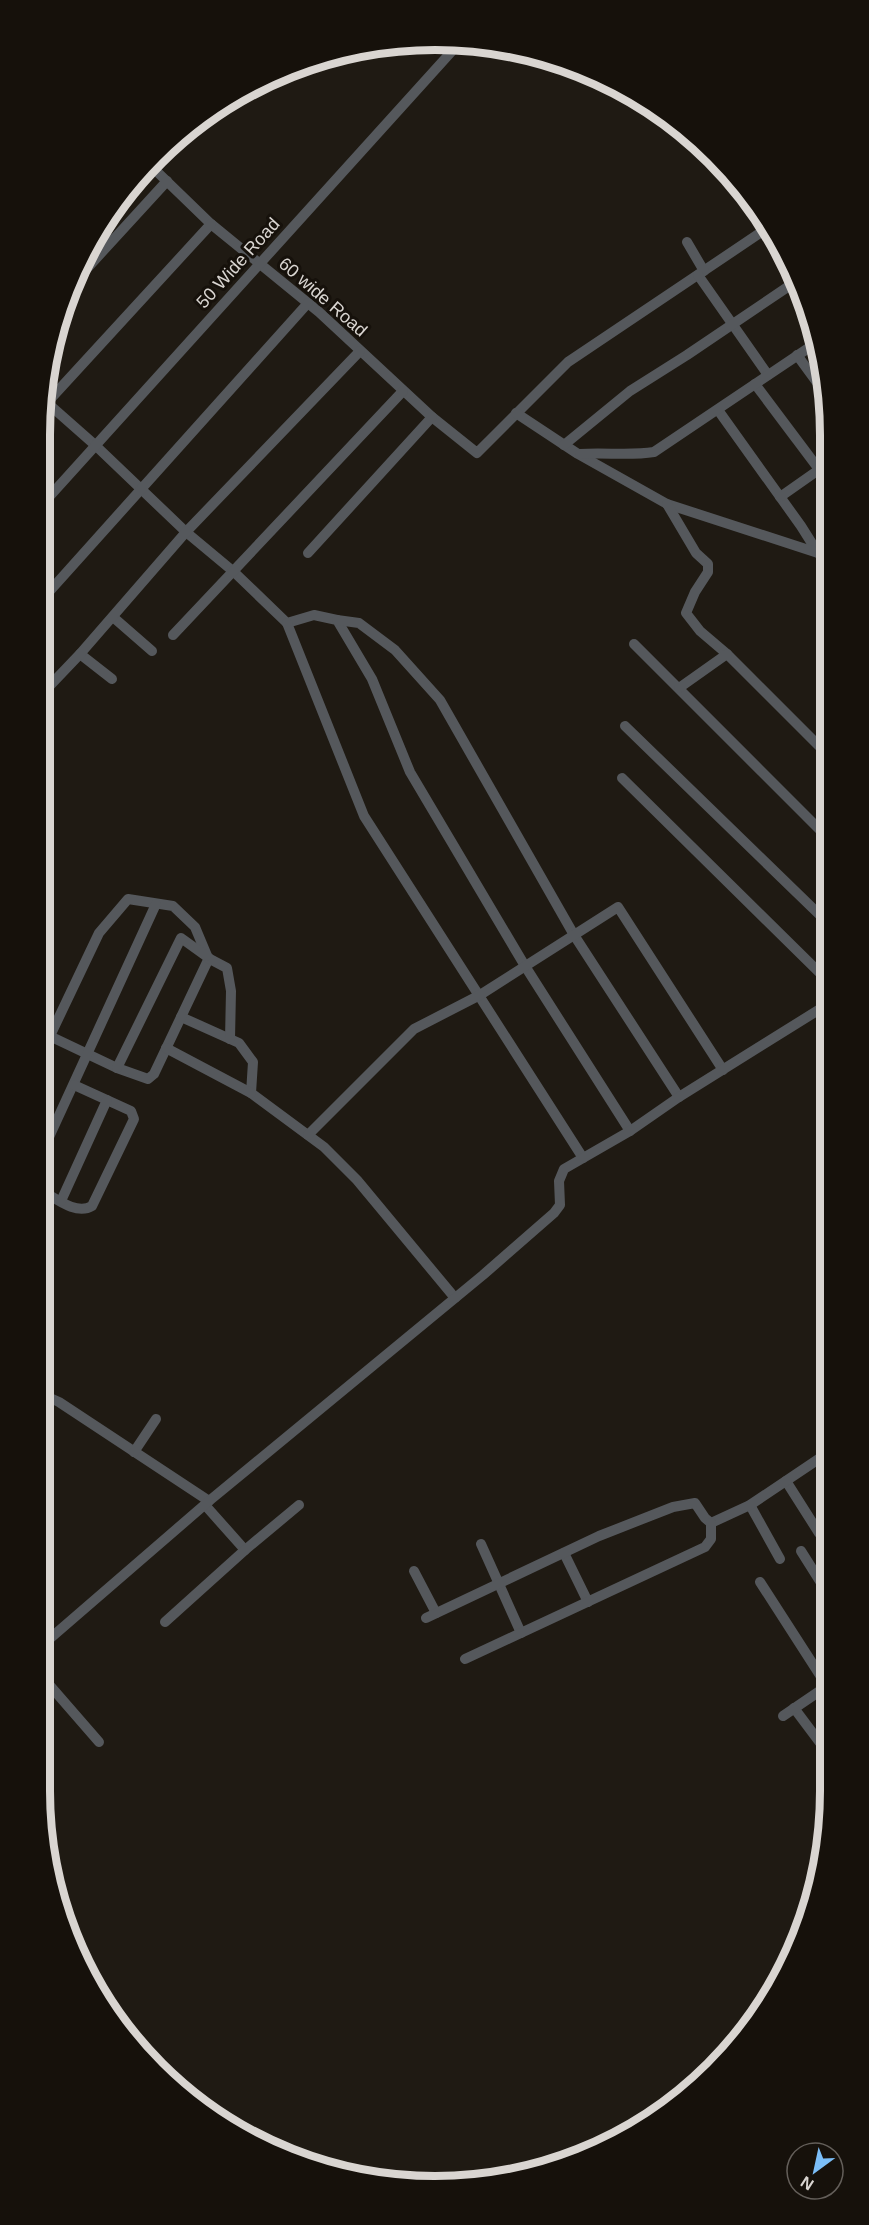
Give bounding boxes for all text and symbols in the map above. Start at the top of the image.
street label: 50 Wide Road [192,214,284,312]
street label: 60 wide Road [275,253,371,341]
north arrow [785,2141,845,2201]
text: N [798,2173,817,2193]

